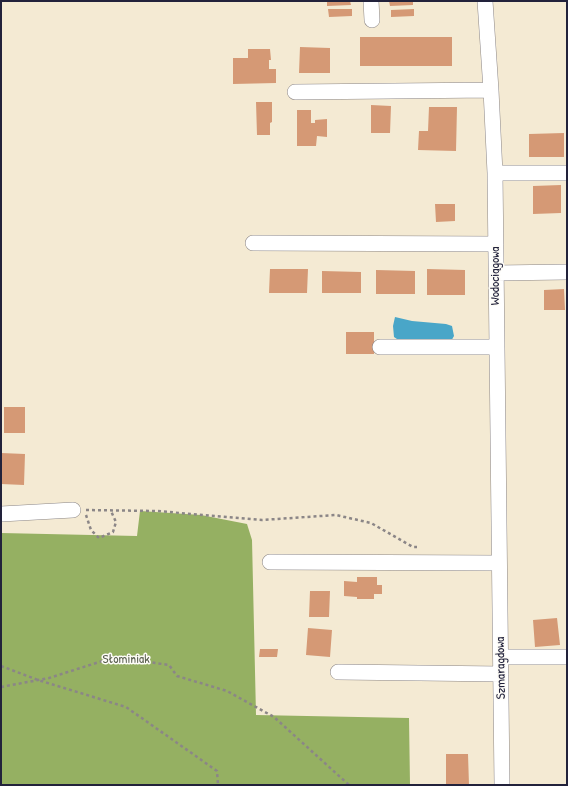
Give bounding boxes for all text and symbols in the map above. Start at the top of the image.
street label: Wodociągowa [488,247,504,305]
street label: Szmaragdowa [493,636,509,700]
park label: Słominiak [102,652,150,668]

